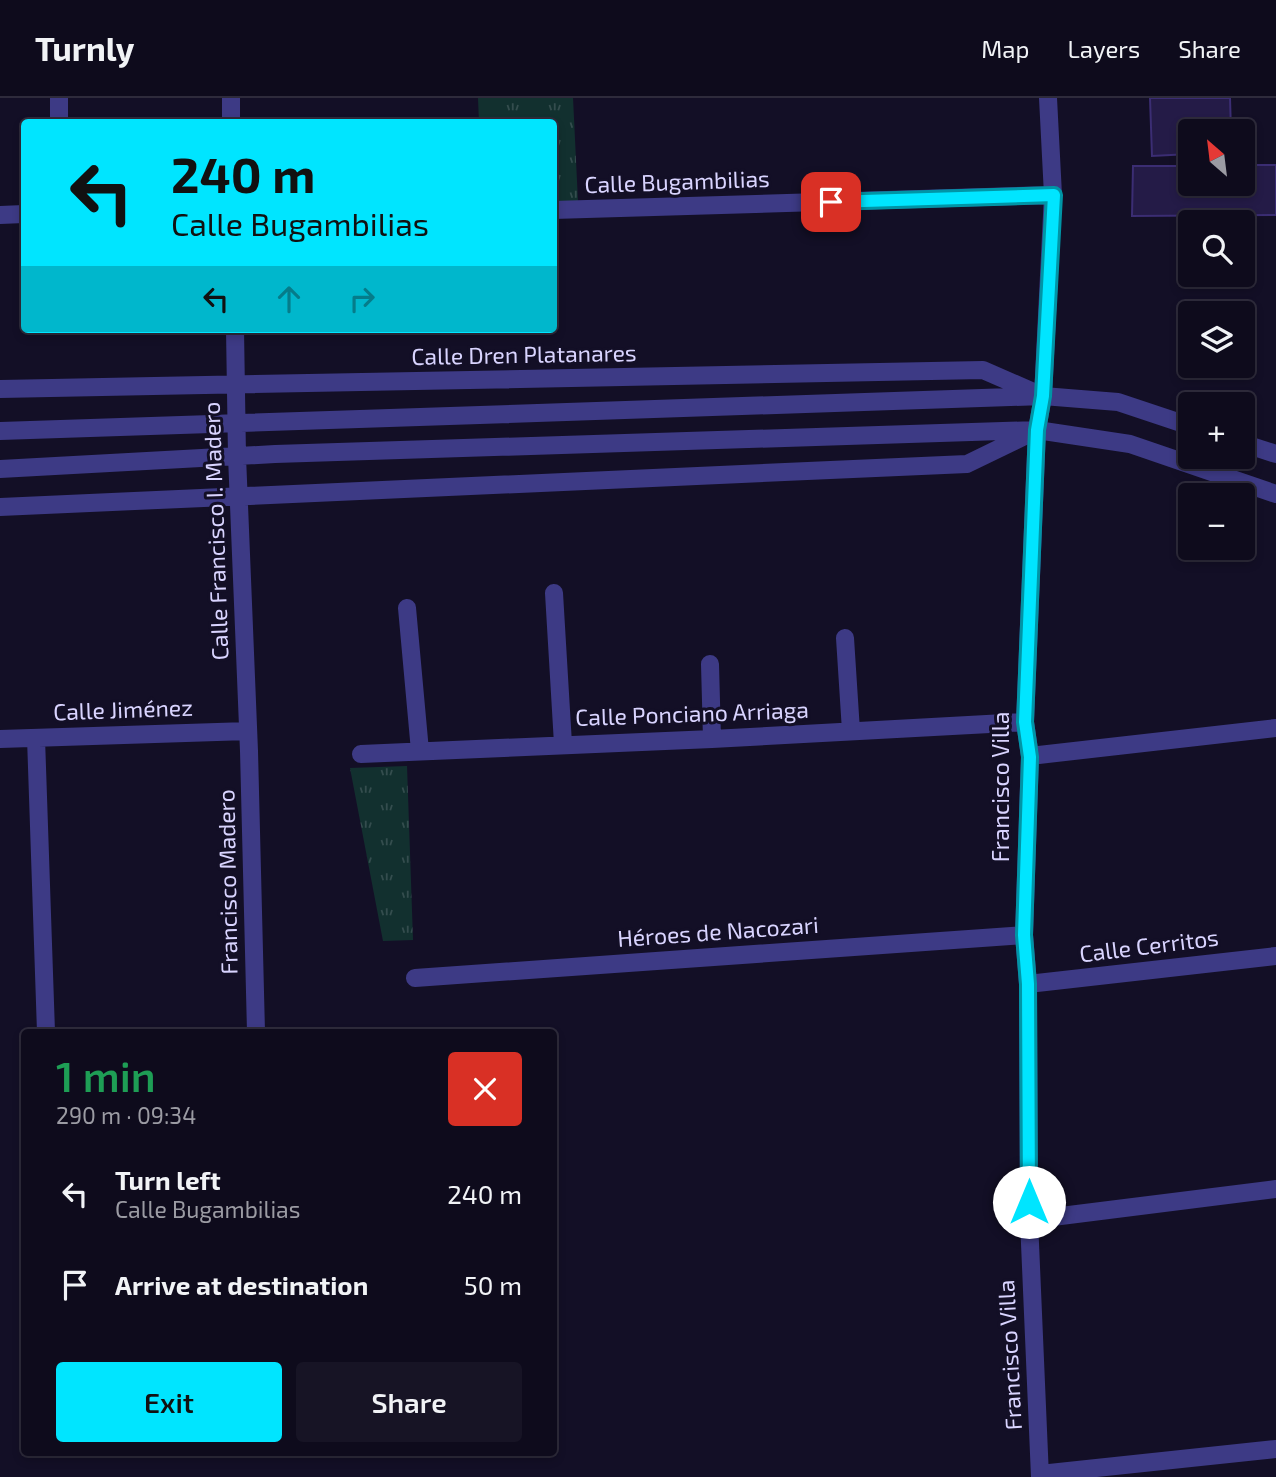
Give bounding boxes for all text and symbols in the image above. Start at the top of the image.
text: Turnly [35,28,134,68]
text: Map [981,34,1029,63]
text: Layers [1067,34,1140,63]
text: Share [1178,34,1241,63]
north arrow [1178,119,1255,196]
map controls [1178,119,1255,560]
text: 240 m [171,144,315,203]
icon: left [56,147,147,238]
street label: Calle Bugambilias [584,164,770,198]
pin [801,172,861,232]
icon: arrive [812,183,850,221]
text: Calle Bugambilias [171,204,429,242]
button: search [1178,210,1255,287]
icon: left [197,280,235,318]
icon: ahead [270,280,308,318]
icon: right [343,280,381,318]
button: layers [1178,301,1255,378]
street label: Calle Dren Platanares [411,338,637,370]
button: + [1178,392,1255,469]
street label: Calle Francisco I. Madero [196,401,234,661]
button: − [1178,483,1255,560]
street label: Calle Jiménez [53,693,193,725]
street label: Calle Ponciano Arriaga [575,695,809,731]
street label: Francisco Villa [986,712,1014,862]
street label: Francisco Madero [211,789,243,975]
street label: Héroes de Nacozari [616,910,820,952]
street label: Calle Cerritos [1078,923,1220,967]
text: 1 min [56,1050,156,1100]
button: close [448,1052,522,1126]
text: 290 m · 09:34 [56,1101,196,1129]
text: Turn left [115,1164,221,1195]
position arrow [992,1165,1066,1239]
icon: left [56,1175,94,1213]
text: 240 m [447,1178,522,1209]
text: Calle Bugambilias [115,1195,300,1223]
icon: arrive [56,1266,94,1304]
text: Arrive at destination [115,1269,368,1300]
text: 50 m [464,1269,522,1300]
street label: Francisco Villa [991,1279,1027,1431]
button: Exit [56,1362,282,1442]
button: Share [296,1362,522,1442]

